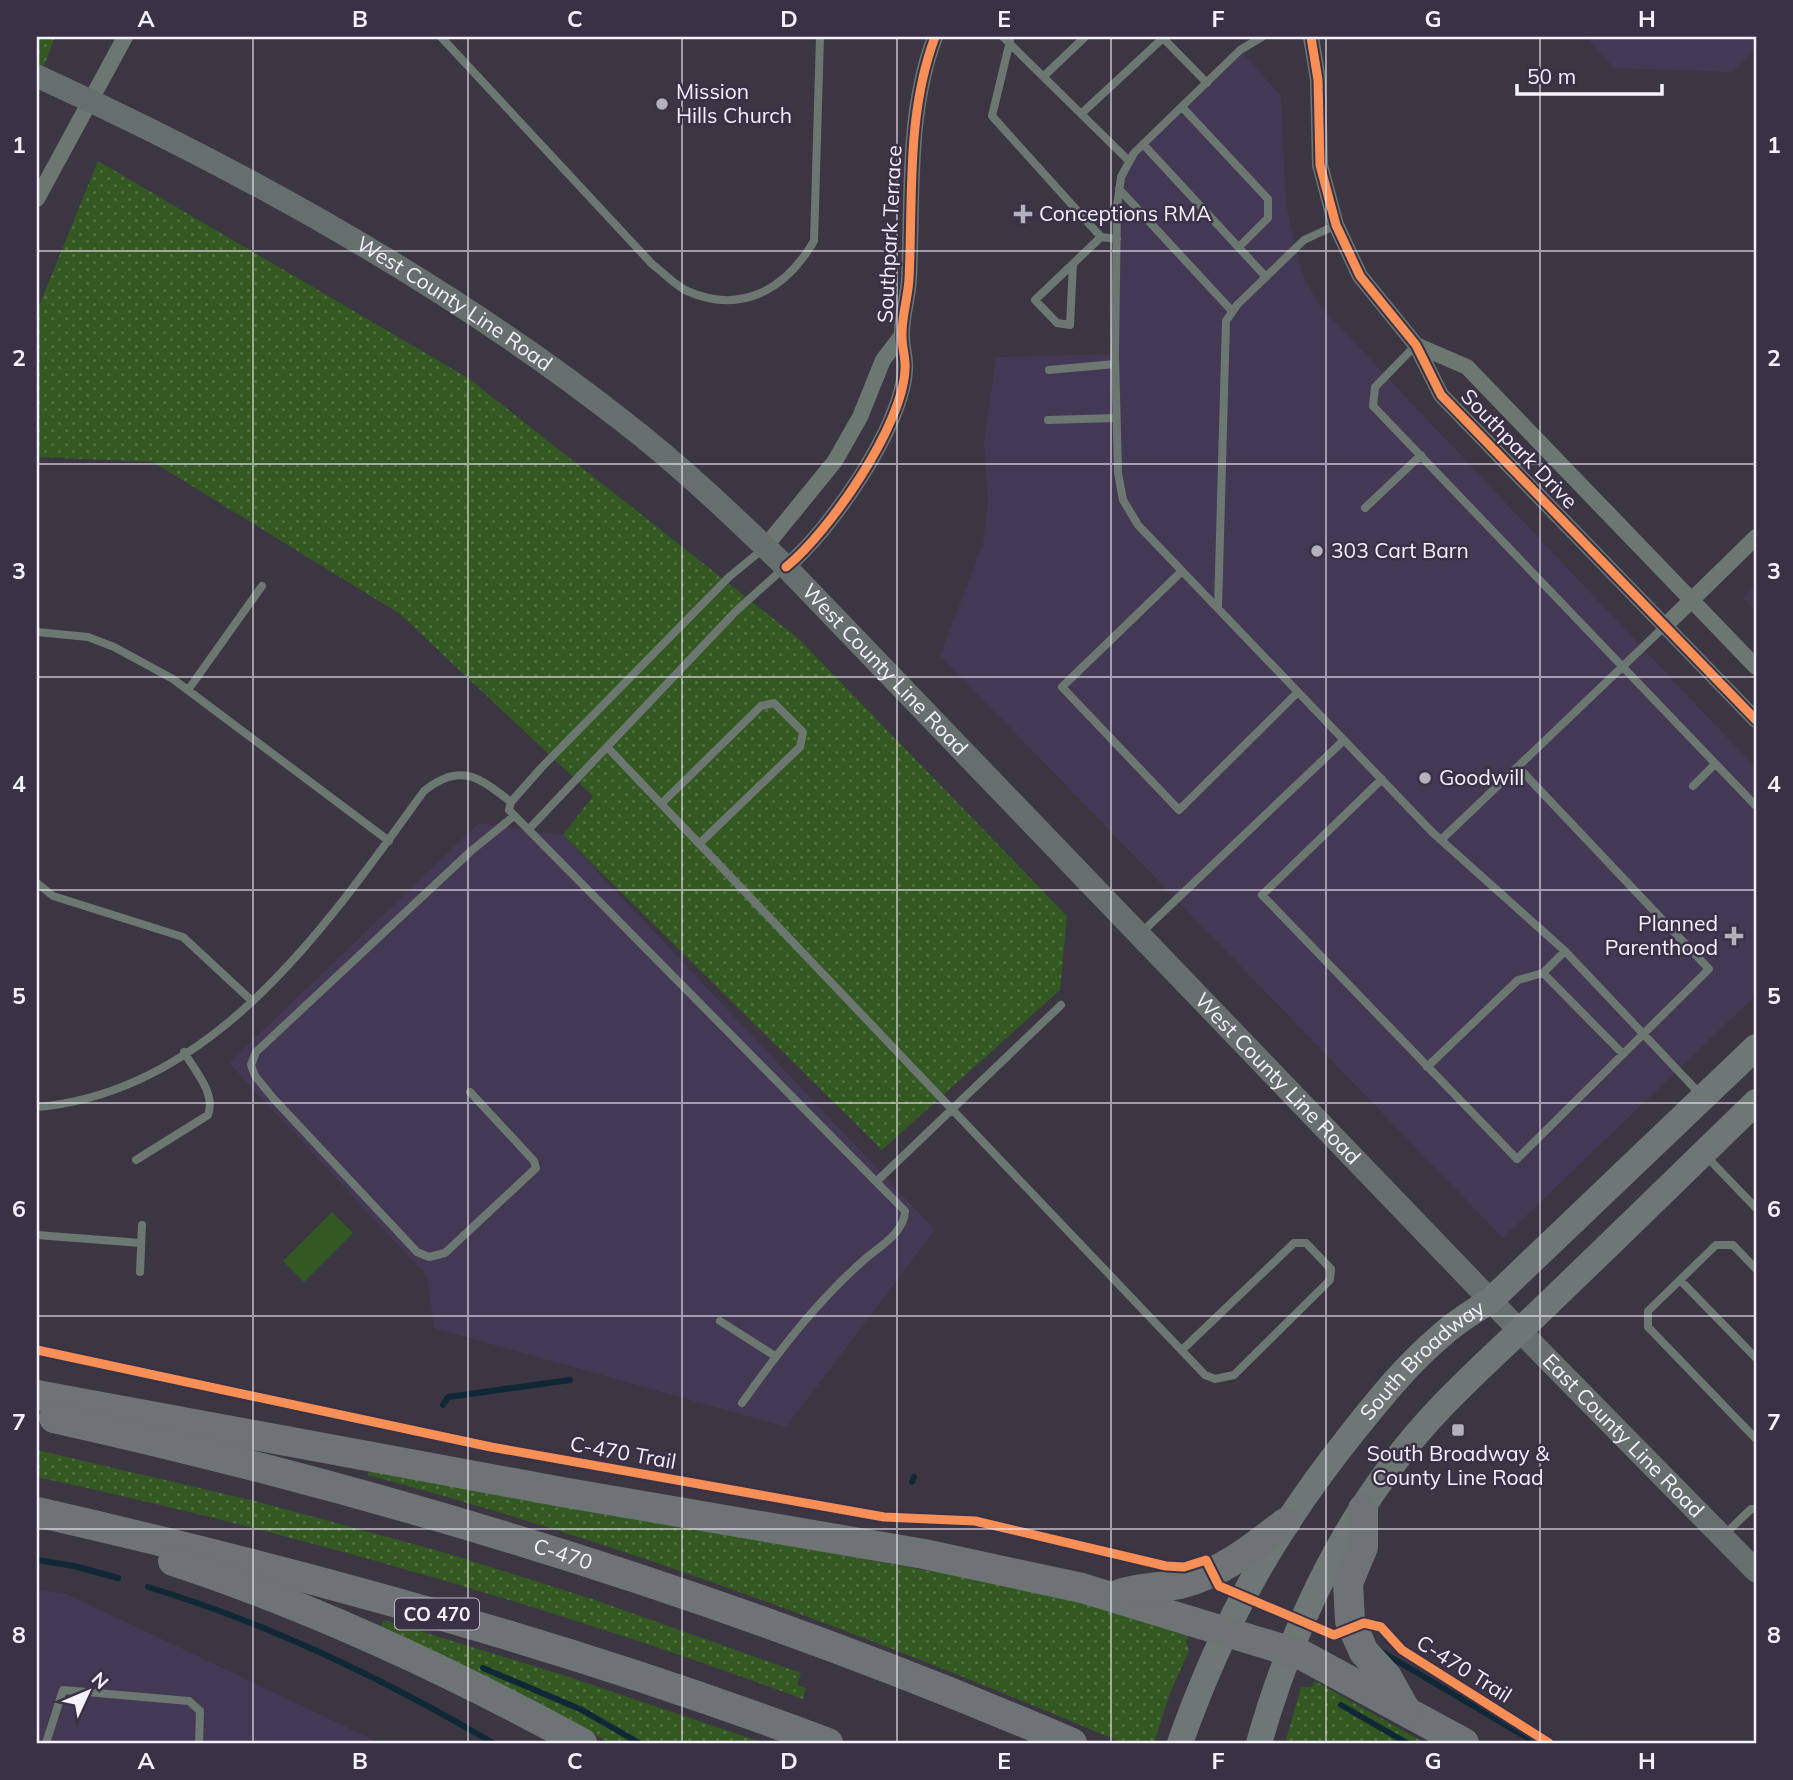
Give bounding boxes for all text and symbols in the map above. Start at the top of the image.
text: A [137,4,155,33]
text: B [352,4,368,33]
text: C [567,4,583,33]
text: D [780,4,798,33]
text: E [997,4,1011,33]
text: F [1211,4,1225,33]
text: G [1424,4,1442,33]
text: H [1638,4,1656,33]
scale bar [1517,52,1662,96]
text: 50 m [1527,63,1576,89]
place label: Mission Hills Church [676,78,792,128]
marker: Mission Hills Church [654,96,670,112]
text: 1 [12,130,26,159]
text: 1 [1767,130,1781,159]
street label: Southpark Terrace [871,144,907,323]
place label: Conceptions RMA [1039,200,1212,226]
marker: Conceptions RMA [1013,204,1033,224]
street label: West County Line Road [352,230,558,376]
text: 2 [12,343,26,372]
text: 2 [1767,343,1781,372]
street label: Southpark Drive [1456,383,1583,514]
place label: 303 Cart Barn [1331,537,1469,563]
marker: 303 Cart Barn [1309,543,1325,559]
text: 3 [12,556,26,585]
text: 3 [1767,556,1781,585]
street label: West County Line Road [797,578,974,760]
place label: Goodwill [1439,764,1524,790]
text: 4 [12,769,26,798]
text: 4 [1767,769,1781,798]
marker: Goodwill [1417,770,1433,786]
place label: Planned Parenthood [1605,910,1718,960]
marker: Planned Parenthood [1724,926,1744,946]
text: 5 [12,981,26,1010]
text: 5 [1767,981,1781,1010]
street label: West County Line Road [1190,987,1367,1169]
text: 6 [12,1194,26,1223]
text: 6 [1767,1194,1781,1223]
street label: South Broadway [1354,1294,1489,1425]
street label: East County Line Road [1538,1348,1710,1522]
text: 7 [12,1407,26,1436]
text: 7 [1767,1407,1781,1436]
marker: South Broadway & County Line Road [1450,1422,1466,1438]
street label: C-470 Trail [568,1430,678,1474]
place label: South Broadway & County Line Road [1367,1440,1550,1490]
street label: C-470 [530,1532,596,1575]
road number: CO 470 [395,1598,479,1630]
text: 8 [12,1620,26,1649]
text: 8 [1767,1620,1781,1649]
street label: C-470 Trail [1412,1629,1517,1708]
north arrow [52,1658,122,1728]
text: N [87,1667,114,1694]
text: A [137,1746,155,1775]
text: B [352,1746,368,1775]
text: C [567,1746,583,1775]
text: D [780,1746,798,1775]
text: E [997,1746,1011,1775]
text: F [1211,1746,1225,1775]
text: G [1424,1746,1442,1775]
text: H [1638,1746,1656,1775]

